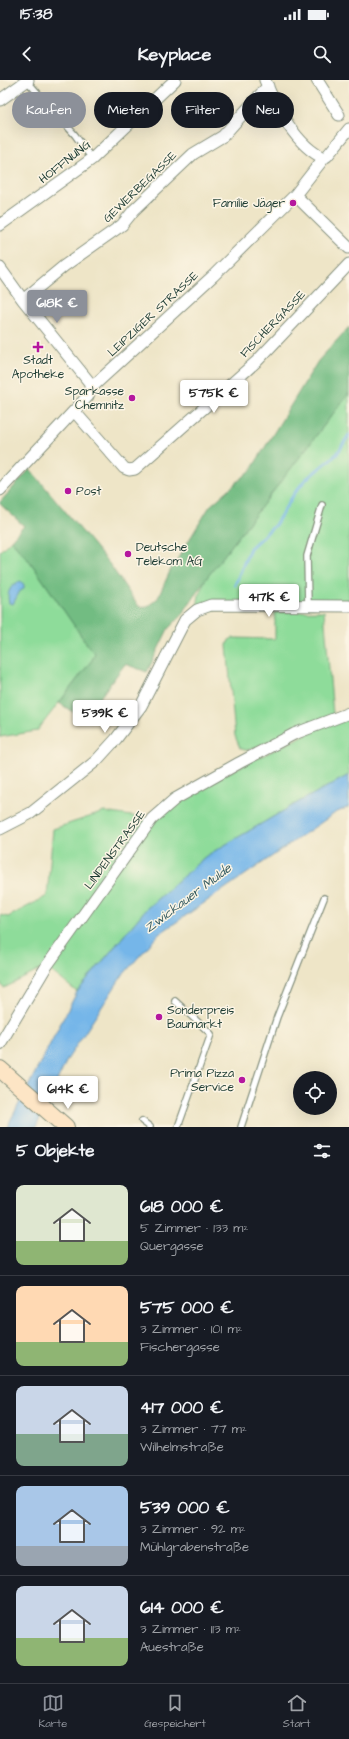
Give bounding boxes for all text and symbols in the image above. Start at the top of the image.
text: 15:38 [20,4,52,25]
text: Keyplace [138,42,211,67]
icon: back [16,43,38,65]
icon: search [311,43,333,65]
chip: Kaufen [12,92,86,128]
chip: Mieten [94,92,163,128]
chip: Filter [171,92,234,128]
chip: Neu [242,92,294,128]
street label: HOFFNUNG [35,136,95,188]
street label: GEWERBEGASSE [99,147,181,227]
place label: Familie Jäger [213,195,285,213]
marker: Familie Jäger [288,198,298,208]
street label: LEIPZIGER STRASSE [104,267,202,361]
street label: FISCHERGASSE [236,287,310,361]
pin: 618K € [24,290,90,324]
text: 618K € [36,294,78,312]
marker: Stadt Apotheke [33,342,43,352]
place label: Stadt Apotheke [12,352,65,383]
pin: 575K € [181,380,247,414]
place label: Sparkasse Chemnitz [65,383,125,414]
text: 575K € [189,384,239,402]
marker: Sparkasse Chemnitz [127,393,137,403]
place label: Post [76,483,101,500]
marker: Post [63,486,73,496]
place label: Deutsche Telekom AG [136,539,203,570]
marker: Deutsche Telekom AG [123,549,133,559]
pin: 417K € [236,584,302,618]
text: 417K € [248,588,290,606]
pin: 539K € [72,700,138,734]
text: 539K € [82,704,128,722]
street label: LINDENSTRASSE [80,807,150,893]
water label: Zwickauer Mulde [141,859,236,937]
place label: Sonderpreis Baumarkt [167,1002,234,1033]
marker: Sonderpreis Baumarkt [154,1012,164,1022]
place label: Prima Pizza Service [170,1065,235,1096]
map controls [293,1071,337,1115]
button: locate [293,1071,337,1115]
marker: Prima Pizza Service [237,1075,247,1085]
pin: 614K € [35,1076,101,1110]
text: 614K € [47,1080,89,1098]
text: 5 Objekte [16,1139,95,1163]
icon: filters [311,1140,333,1162]
text: 618 000 € [140,1195,223,1219]
icon: home [48,1201,96,1249]
text: 5 Zimmer · 133 m² [140,1219,248,1237]
text: Quergasse [140,1237,203,1255]
text: 575 000 € [140,1296,234,1320]
icon: home [48,1302,96,1350]
text: 3 Zimmer · 101 m² [140,1320,242,1338]
text: Fischergasse [140,1338,220,1356]
text: 417 000 € [140,1396,224,1420]
icon: home [48,1402,96,1450]
text: 3 Zimmer · 77 m² [140,1420,247,1438]
text: Wilhelmstraße [140,1438,224,1456]
text: 539 000 € [140,1496,230,1520]
icon: home [48,1502,96,1550]
text: 3 Zimmer · 92 m² [140,1520,246,1538]
text: Mühlgrabenstraße [140,1538,249,1556]
text: 614 000 € [140,1596,224,1620]
icon: home [48,1602,96,1650]
text: 3 Zimmer · 113 m² [140,1620,241,1638]
text: Auestraße [140,1638,204,1656]
tab: Karte [38,1692,67,1731]
tab: Gespeichert [144,1692,206,1731]
tab: Start [283,1692,311,1731]

